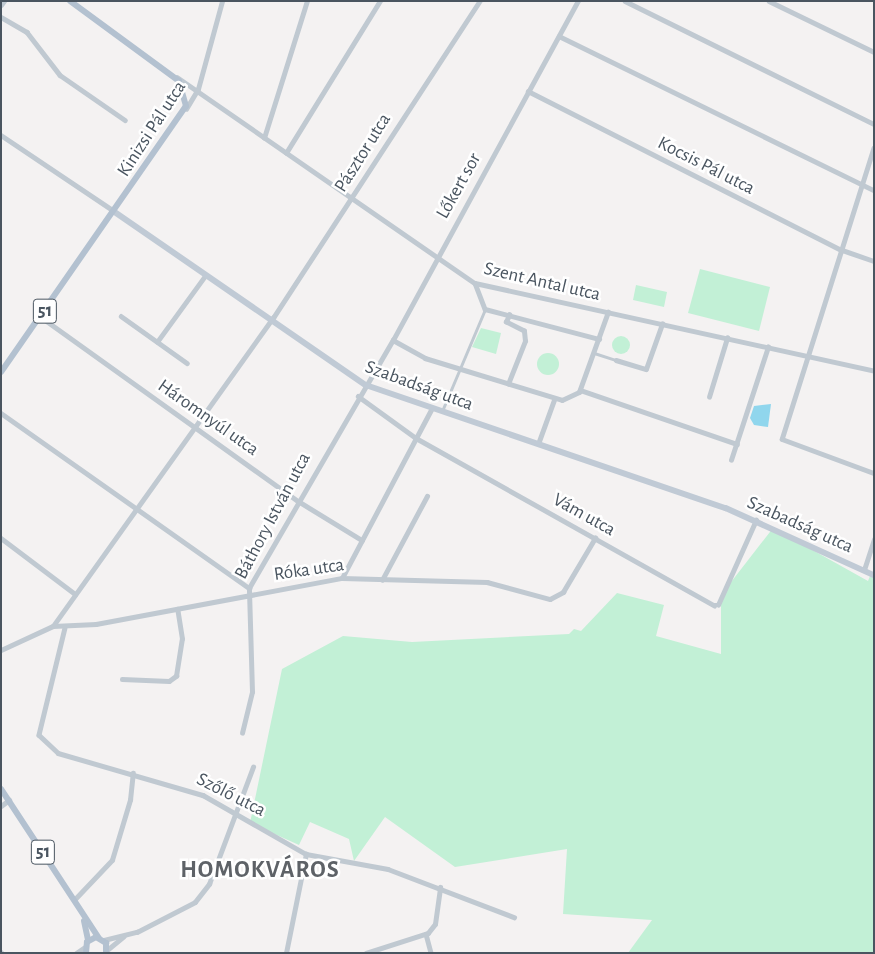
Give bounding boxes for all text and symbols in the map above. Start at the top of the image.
street label: Kinizsi Pál utca [113,77,191,181]
street label: Pásztor utca [330,109,396,197]
street label: Kocsis Pál utca [654,132,758,200]
street label: Lőkert sor [432,149,486,223]
street label: Szent Antal utca [481,258,603,306]
road number: 51 [32,296,58,326]
street label: Szabadság utca [362,356,476,416]
street label: Háromnyúl utca [153,375,263,461]
street label: Báthory István utca [230,449,316,583]
street label: Vám utca [549,489,619,541]
street label: Szabadság utca [744,491,856,559]
street label: Róka utca [272,554,346,586]
street label: Szőlő utca [193,768,269,822]
road number: 51 [30,836,56,868]
district label: HOMOKVÁROS [179,857,341,885]

